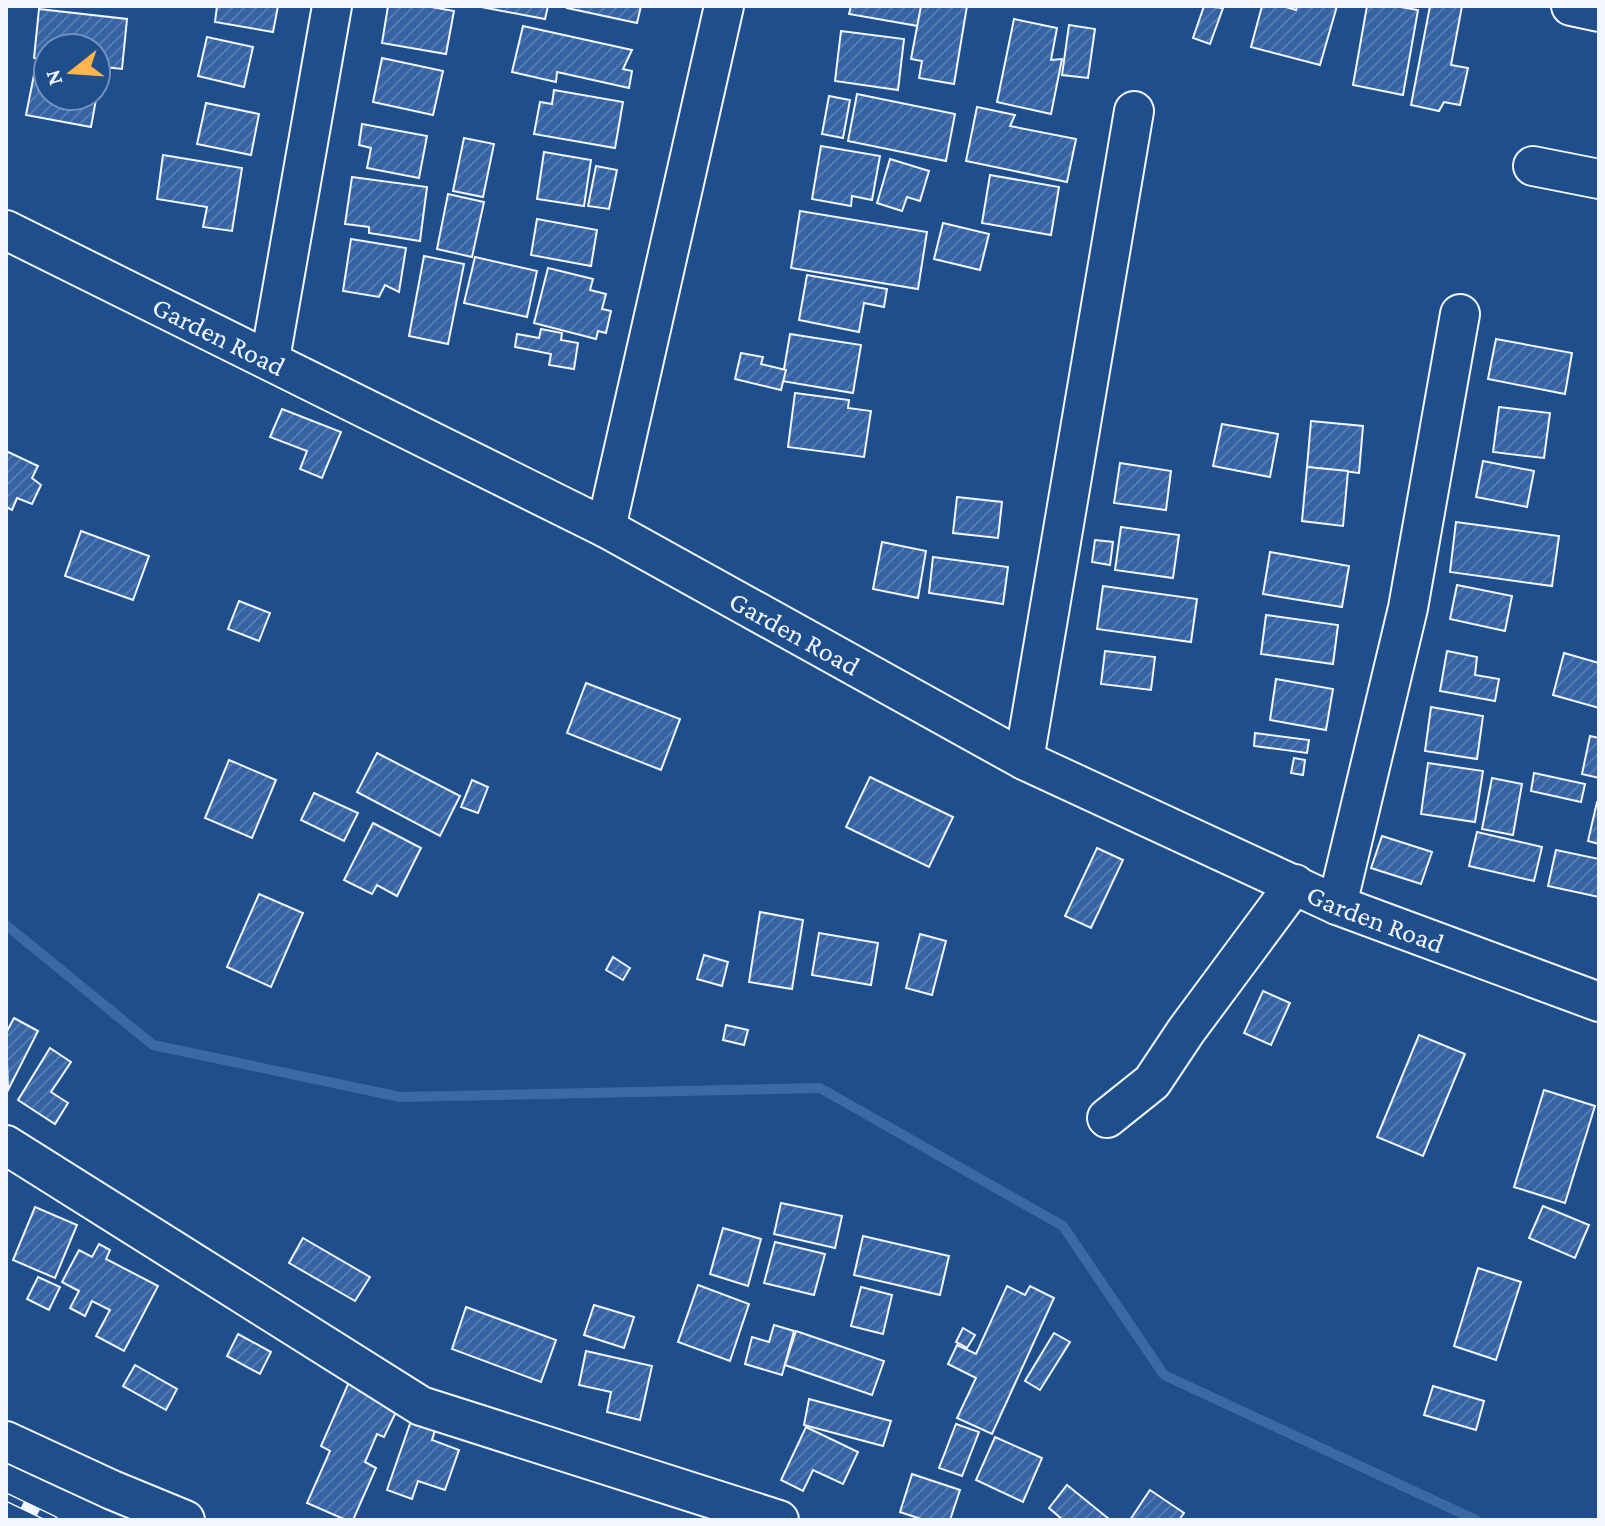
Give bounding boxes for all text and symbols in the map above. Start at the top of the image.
north arrow [32,32,112,112]
text: N [39,67,67,89]
street label: Garden Road [147,290,291,382]
street label: Garden Road [724,585,865,682]
street label: Garden Road [1302,878,1449,959]

